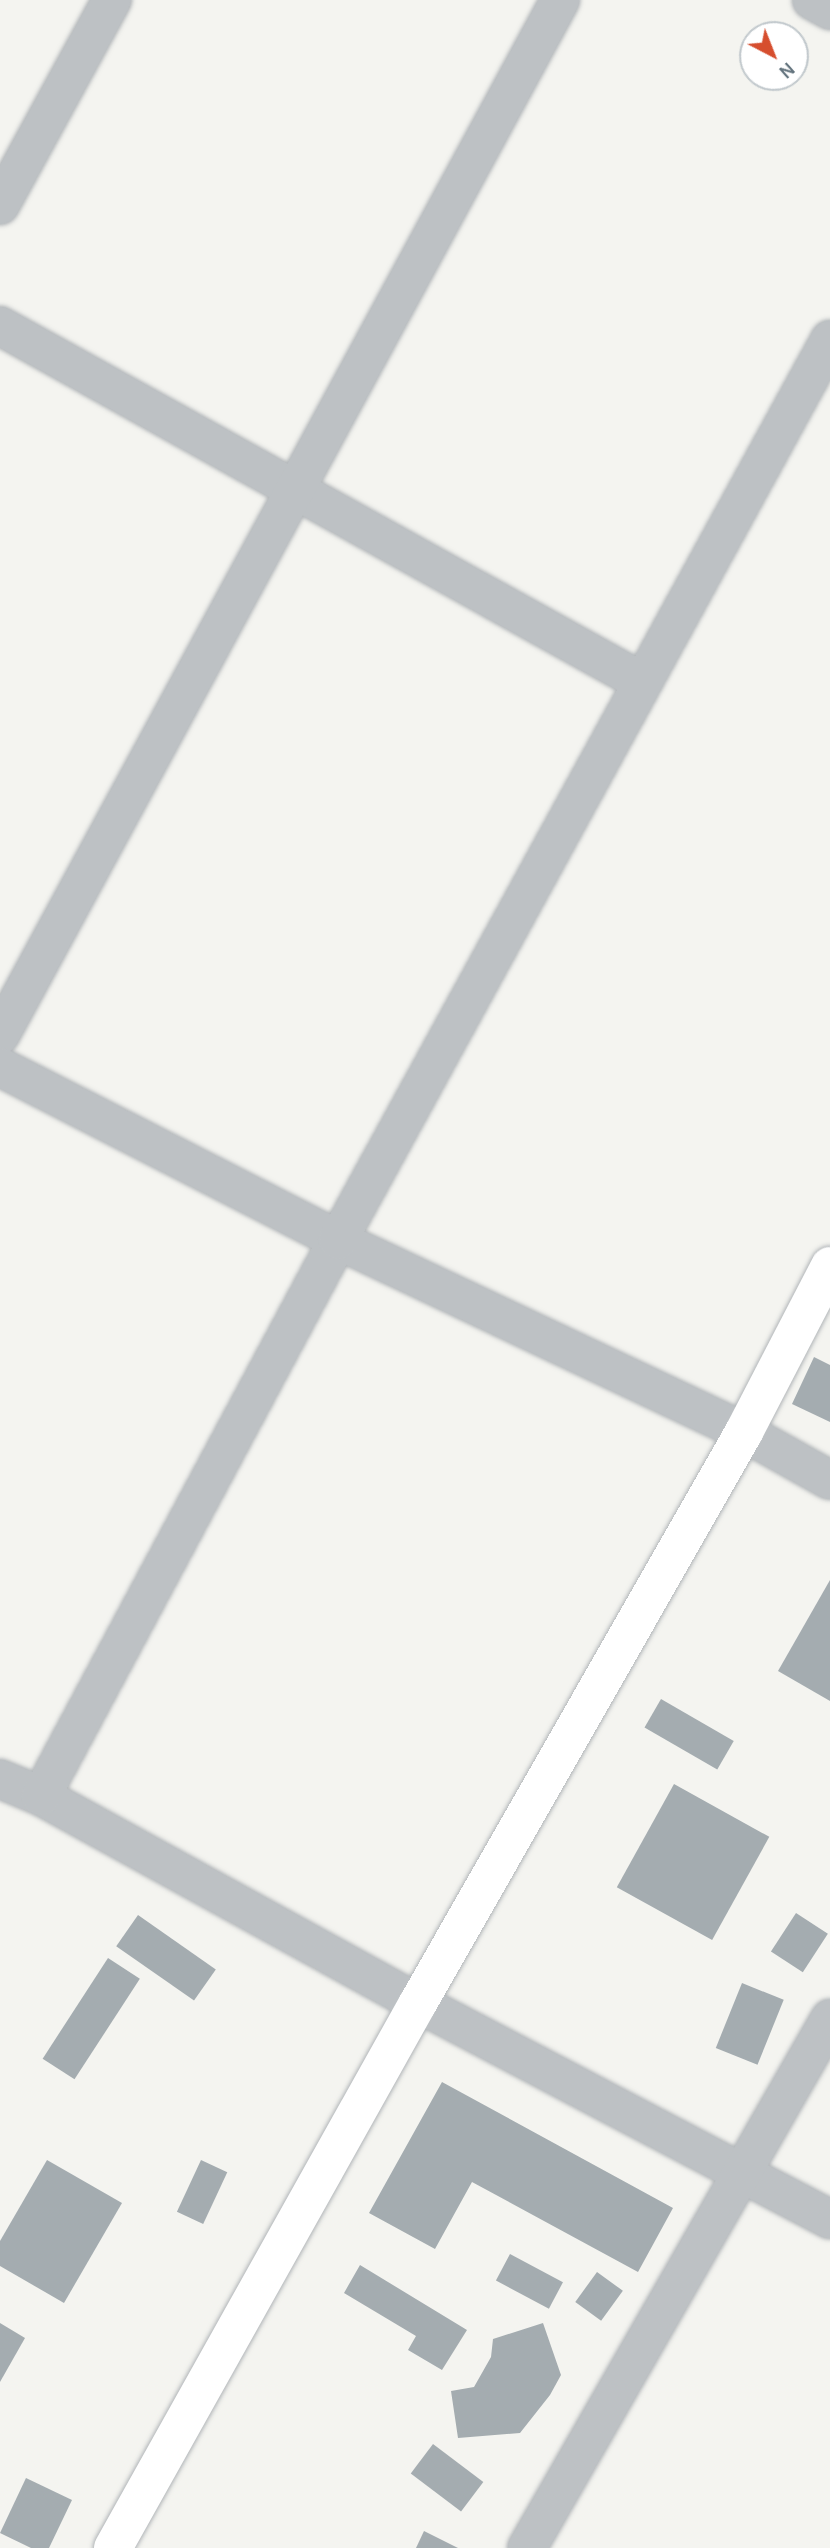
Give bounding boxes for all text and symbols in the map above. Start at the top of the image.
north arrow [739,21,809,91]
text: N [774,57,799,83]

